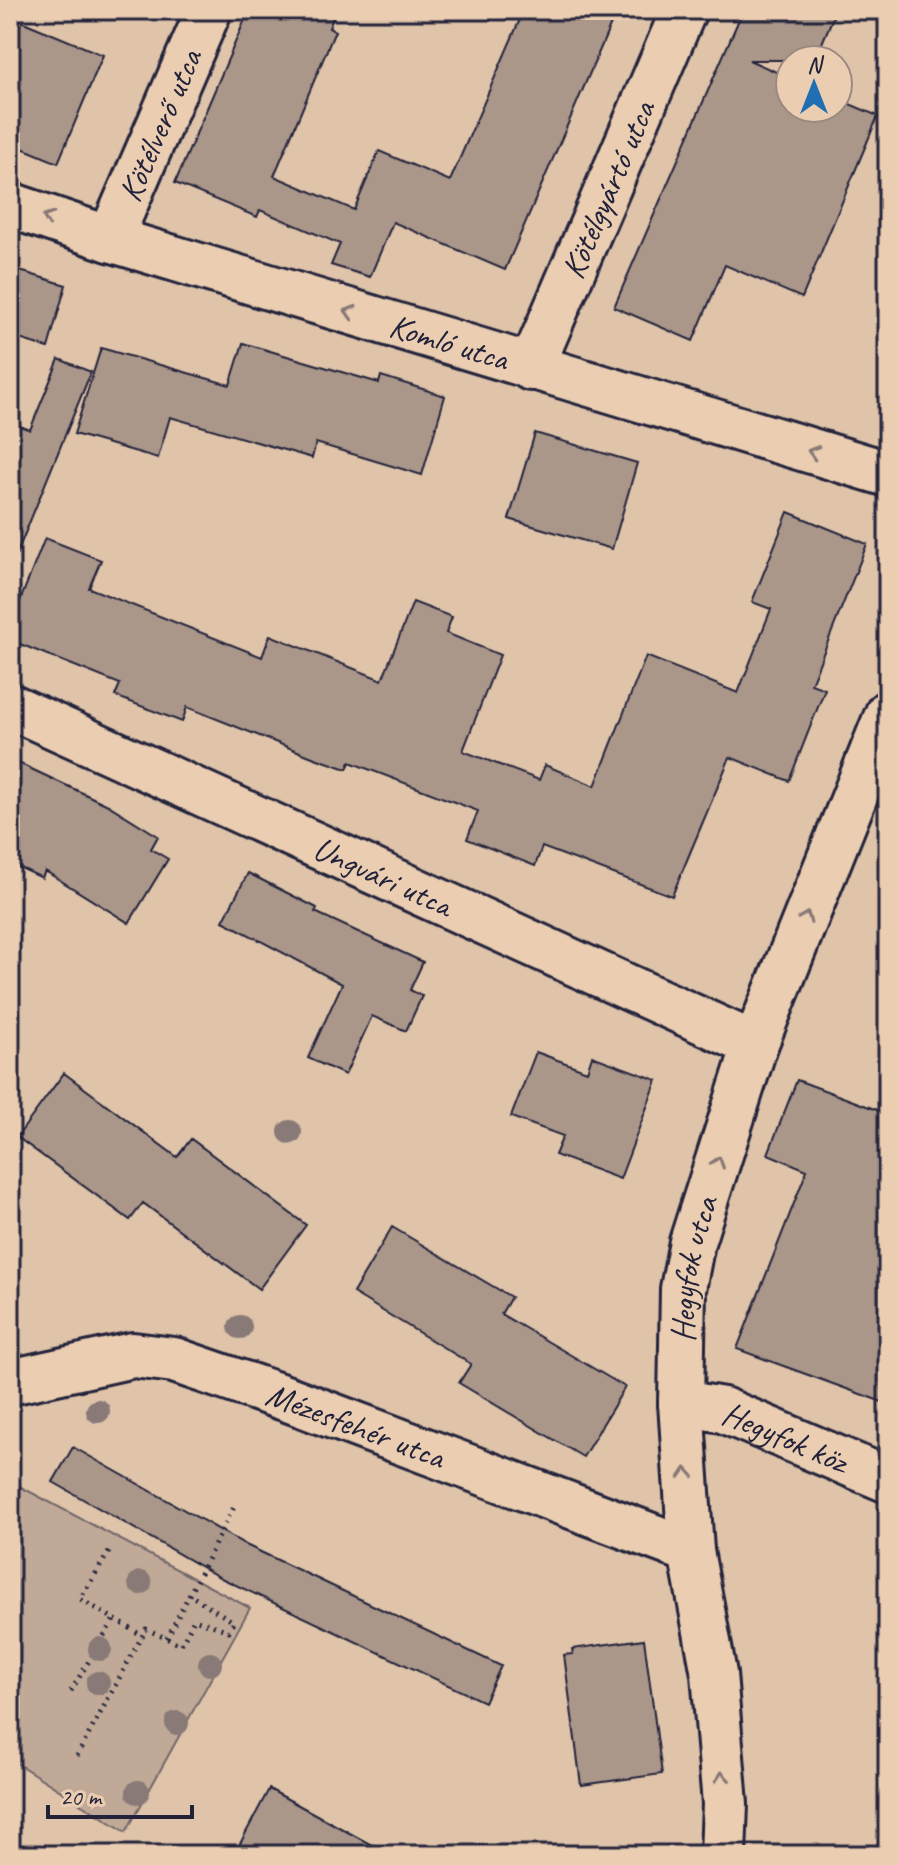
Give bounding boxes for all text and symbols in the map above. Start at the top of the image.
street label: Kötélverő utca [107,40,212,208]
north arrow [774,44,854,124]
text: N [807,51,824,79]
street label: Kötélgyártó utca [550,92,665,285]
one-way arrow [42,212,56,228]
street label: Komló utca [385,303,516,380]
one-way arrow [343,305,357,321]
one-way arrow [807,445,821,461]
street label: Ungvári utca [307,826,462,927]
one-way arrow [796,911,813,925]
one-way arrow [709,1156,725,1169]
street label: Hegyfok utca [661,1189,727,1342]
street label: Mézesfehér utca [261,1372,453,1479]
street label: Hegyfok köz [716,1391,857,1483]
one-way arrow [678,1466,695,1479]
scale bar [48,1769,192,1819]
one-way arrow [714,1770,731,1783]
text: 20 m [60,1782,103,1812]

